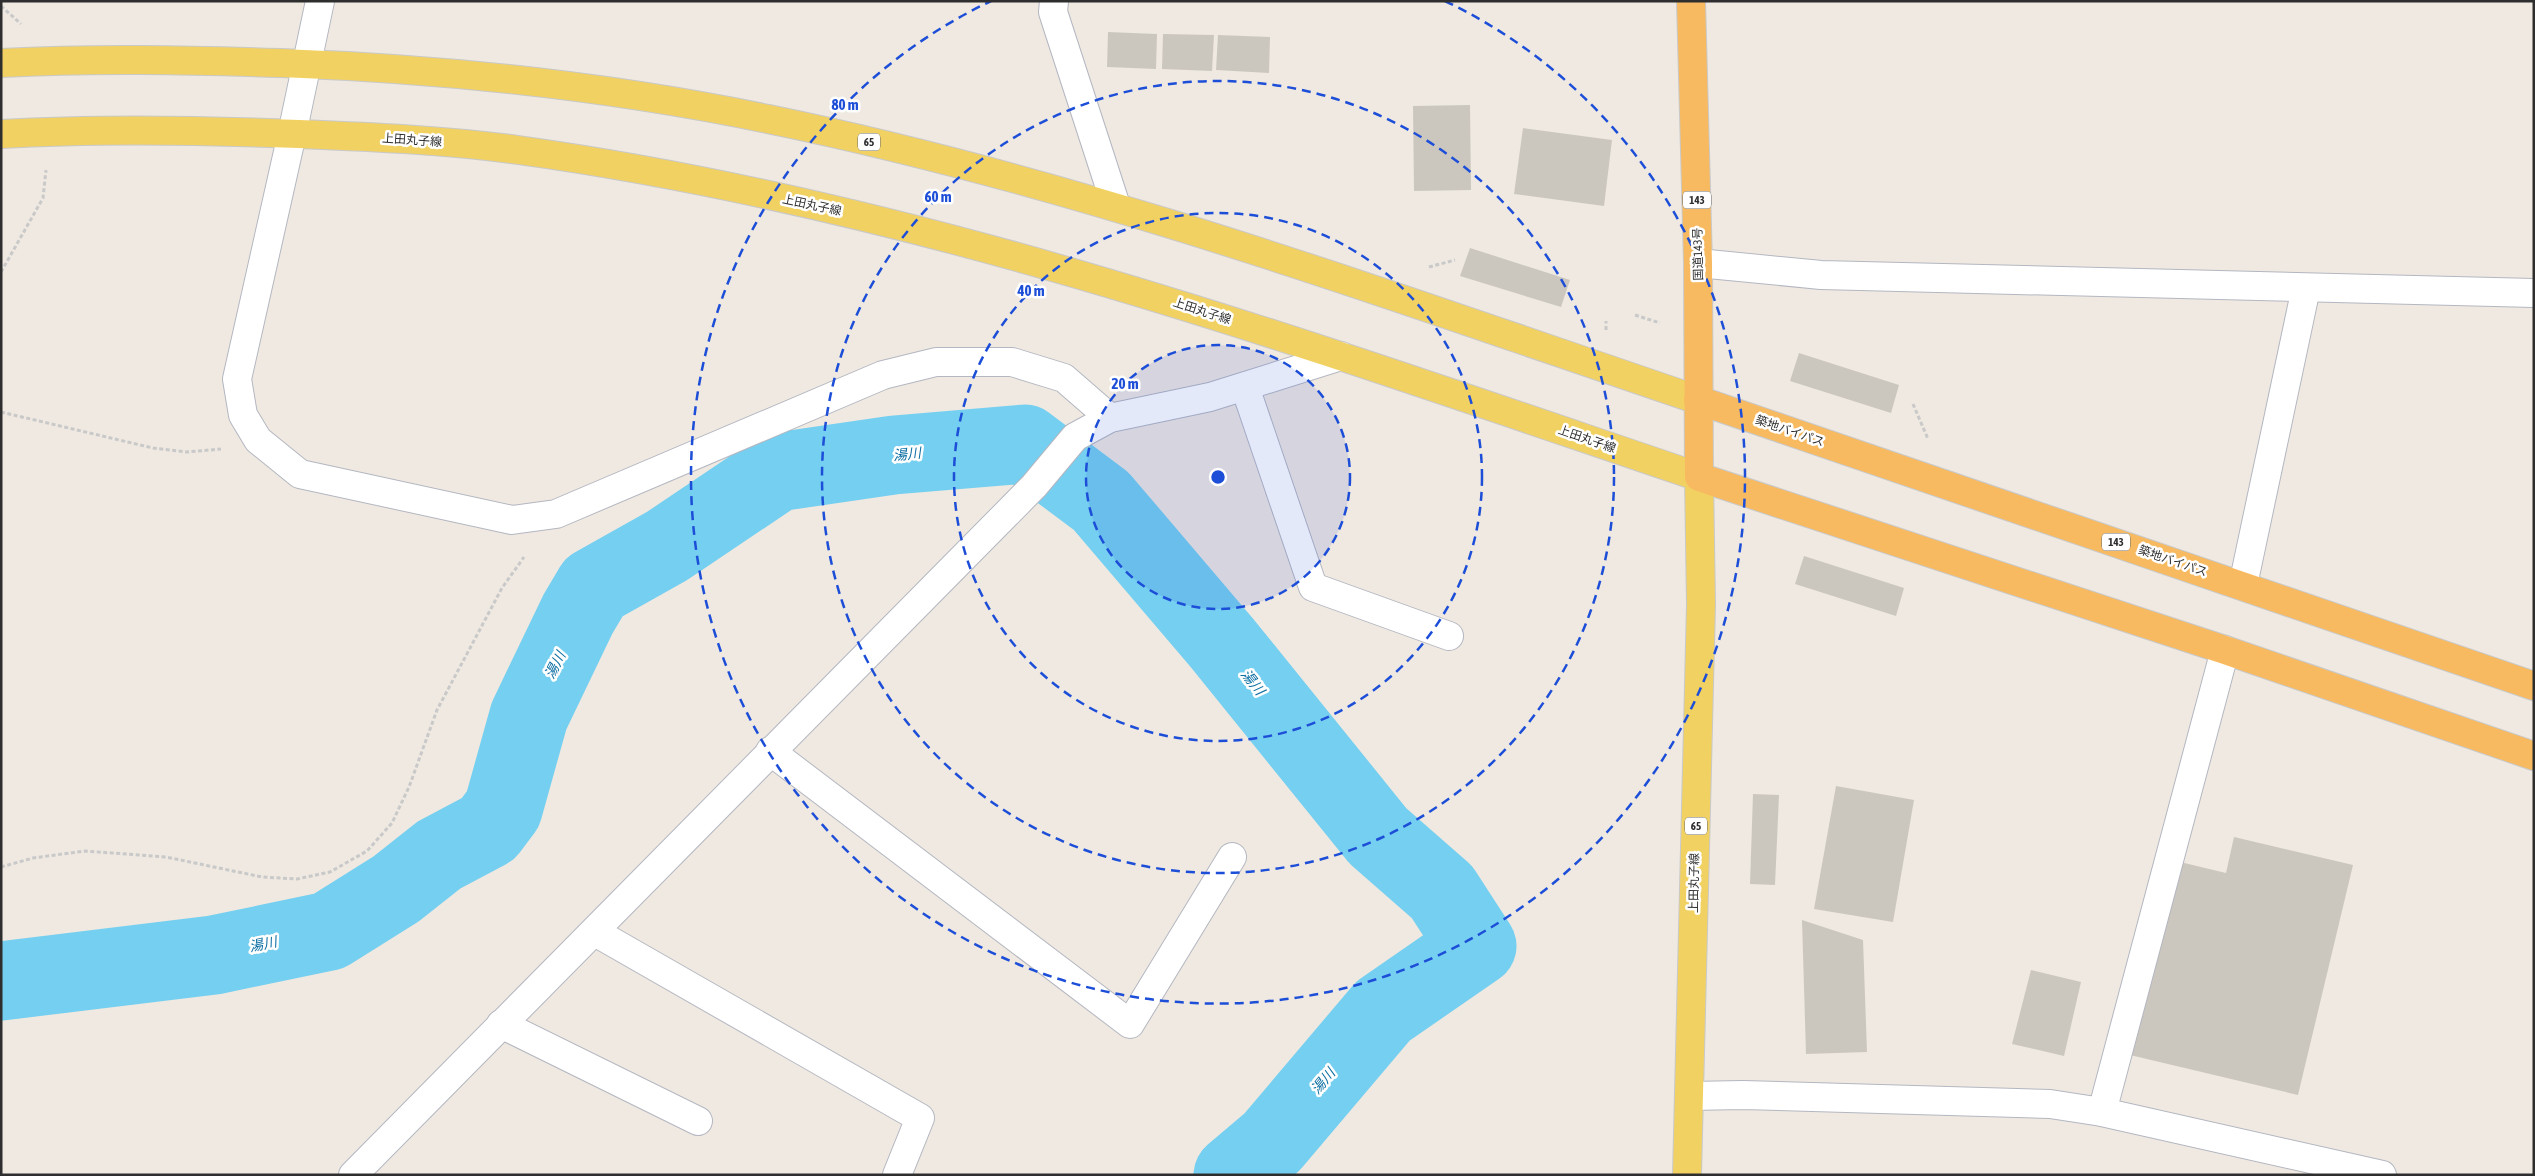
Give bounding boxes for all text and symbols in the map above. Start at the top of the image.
text: 80 m [832,96,859,113]
street label: 上田丸子線 [382,131,442,149]
road number: 65 [858,134,880,150]
text: 60 m [925,188,952,205]
street label: 上田丸子線 [781,192,843,218]
road number: 143 [1683,192,1711,208]
street label: 国道143号 [1691,227,1705,281]
text: 40 m [1017,282,1045,299]
street label: 上田丸子線 [1171,295,1233,327]
text: 20 m [1112,375,1139,392]
street label: 築地バイパス [1754,413,1826,449]
street label: 上田丸子線 [1556,423,1618,455]
water label: 湯川 [892,444,924,463]
centre of rings [1209,468,1227,486]
road number: 143 [2102,534,2130,550]
street label: 築地バイパス [2137,543,2209,579]
water label: 湯川 [542,647,569,681]
water label: 湯川 [1238,666,1269,699]
road number: 65 [1685,818,1707,834]
street label: 上田丸子線 [1686,853,1702,913]
water label: 湯川 [248,933,280,955]
water label: 湯川 [1308,1064,1339,1097]

